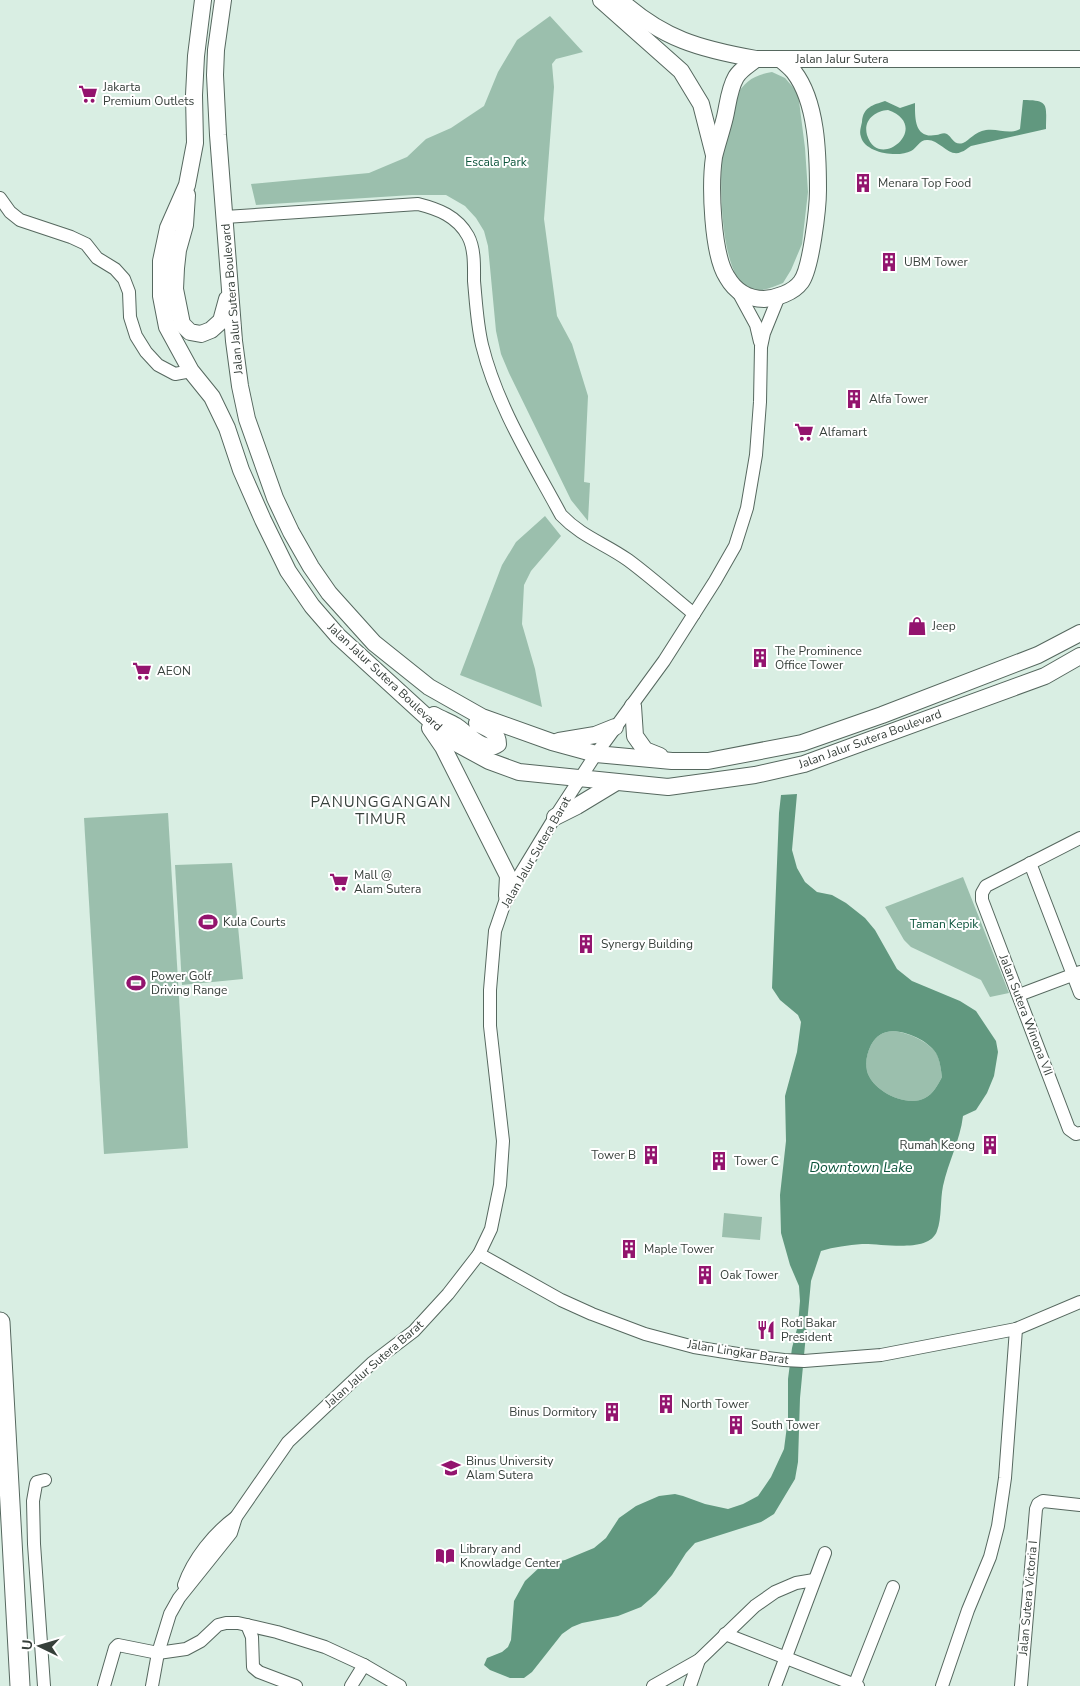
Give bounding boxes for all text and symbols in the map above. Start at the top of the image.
street label: Jalan Jalur Sutera [794,51,889,67]
place label: Jakarta Premium Outlets [102,79,194,109]
supermarket icon: Jakarta Premium Outlets [77,83,99,105]
park label: Escala Park [465,154,528,170]
building icon: Menara Top Food [852,172,874,194]
place label: Menara Top Food [878,175,971,191]
street label: Jalan Jalur Sutera Boulevard [217,223,247,376]
building icon: UBM Tower [878,251,900,273]
place label: UBM Tower [904,254,968,270]
building icon: Alfa Tower [843,388,865,410]
place label: Alfa Tower [869,391,929,407]
supermarket icon: Alfamart [793,421,815,443]
place label: Alfamart [819,424,868,440]
shop icon: Jeep [906,615,928,637]
place label: Jeep [931,618,956,634]
street label: Jalan Jalur Sutera Boulevard [324,619,446,734]
place label: The Prominence Office Tower [775,643,862,673]
building icon: The Prominence Office Tower [749,647,771,669]
supermarket icon: AEON [131,660,153,682]
place label: AEON [157,663,191,679]
street label: Jalan Jalur Sutera Boulevard [795,706,944,773]
district label: PANUNGGANGAN TIMUR [310,792,452,829]
street label: Jalan Jalur Sutera Barat [497,793,575,911]
place label: Mall @ Alam Sutera [354,867,421,897]
supermarket icon: Mall @ Alam Sutera [328,871,350,893]
sports icon: Kula Courts [197,911,219,933]
place label: Kula Courts [223,914,286,930]
park label: Taman Kepik [910,916,979,932]
building icon: Synergy Building [575,933,597,955]
place label: Synergy Building [601,936,693,952]
street label: Jalan Sutera Winona VII [995,951,1057,1078]
place label: Power Golf Driving Range [151,968,227,998]
sports icon: Power Golf Driving Range [125,972,147,994]
building icon: Rumah Keong [979,1134,1001,1156]
place label: Rumah Keong [899,1137,975,1153]
building icon: Tower B [640,1144,662,1166]
place label: Tower B [591,1147,636,1163]
building icon: Tower C [708,1150,730,1172]
place label: Tower C [734,1153,779,1169]
water label: Downtown Lake [810,1158,913,1177]
building icon: Maple Tower [618,1238,640,1260]
place label: Maple Tower [644,1241,715,1257]
building icon: Oak Tower [694,1264,716,1286]
place label: Oak Tower [720,1267,779,1283]
place label: Roti Bakar President [781,1315,837,1345]
street label: Jalan Jalur Sutera Barat [321,1316,427,1412]
restaurant icon: Roti Bakar President [755,1319,777,1341]
street label: Jalan Lingkar Barat [685,1336,790,1368]
building icon: North Tower [655,1393,677,1415]
place label: North Tower [681,1396,750,1412]
building icon: Binus Dormitory [601,1401,623,1423]
place label: Binus Dormitory [509,1404,598,1420]
building icon: South Tower [725,1414,747,1436]
place label: South Tower [751,1417,820,1433]
place label: Binus University Alam Sutera [466,1453,554,1483]
school or university icon: Binus University Alam Sutera [440,1457,462,1479]
street label: Jalan Sutera Victoria I [1015,1540,1041,1657]
place label: Library and Knowladge Center [460,1541,561,1571]
library icon: Library and Knowladge Center [434,1545,456,1567]
north arrow [15,1621,65,1671]
text: U [18,1639,37,1651]

